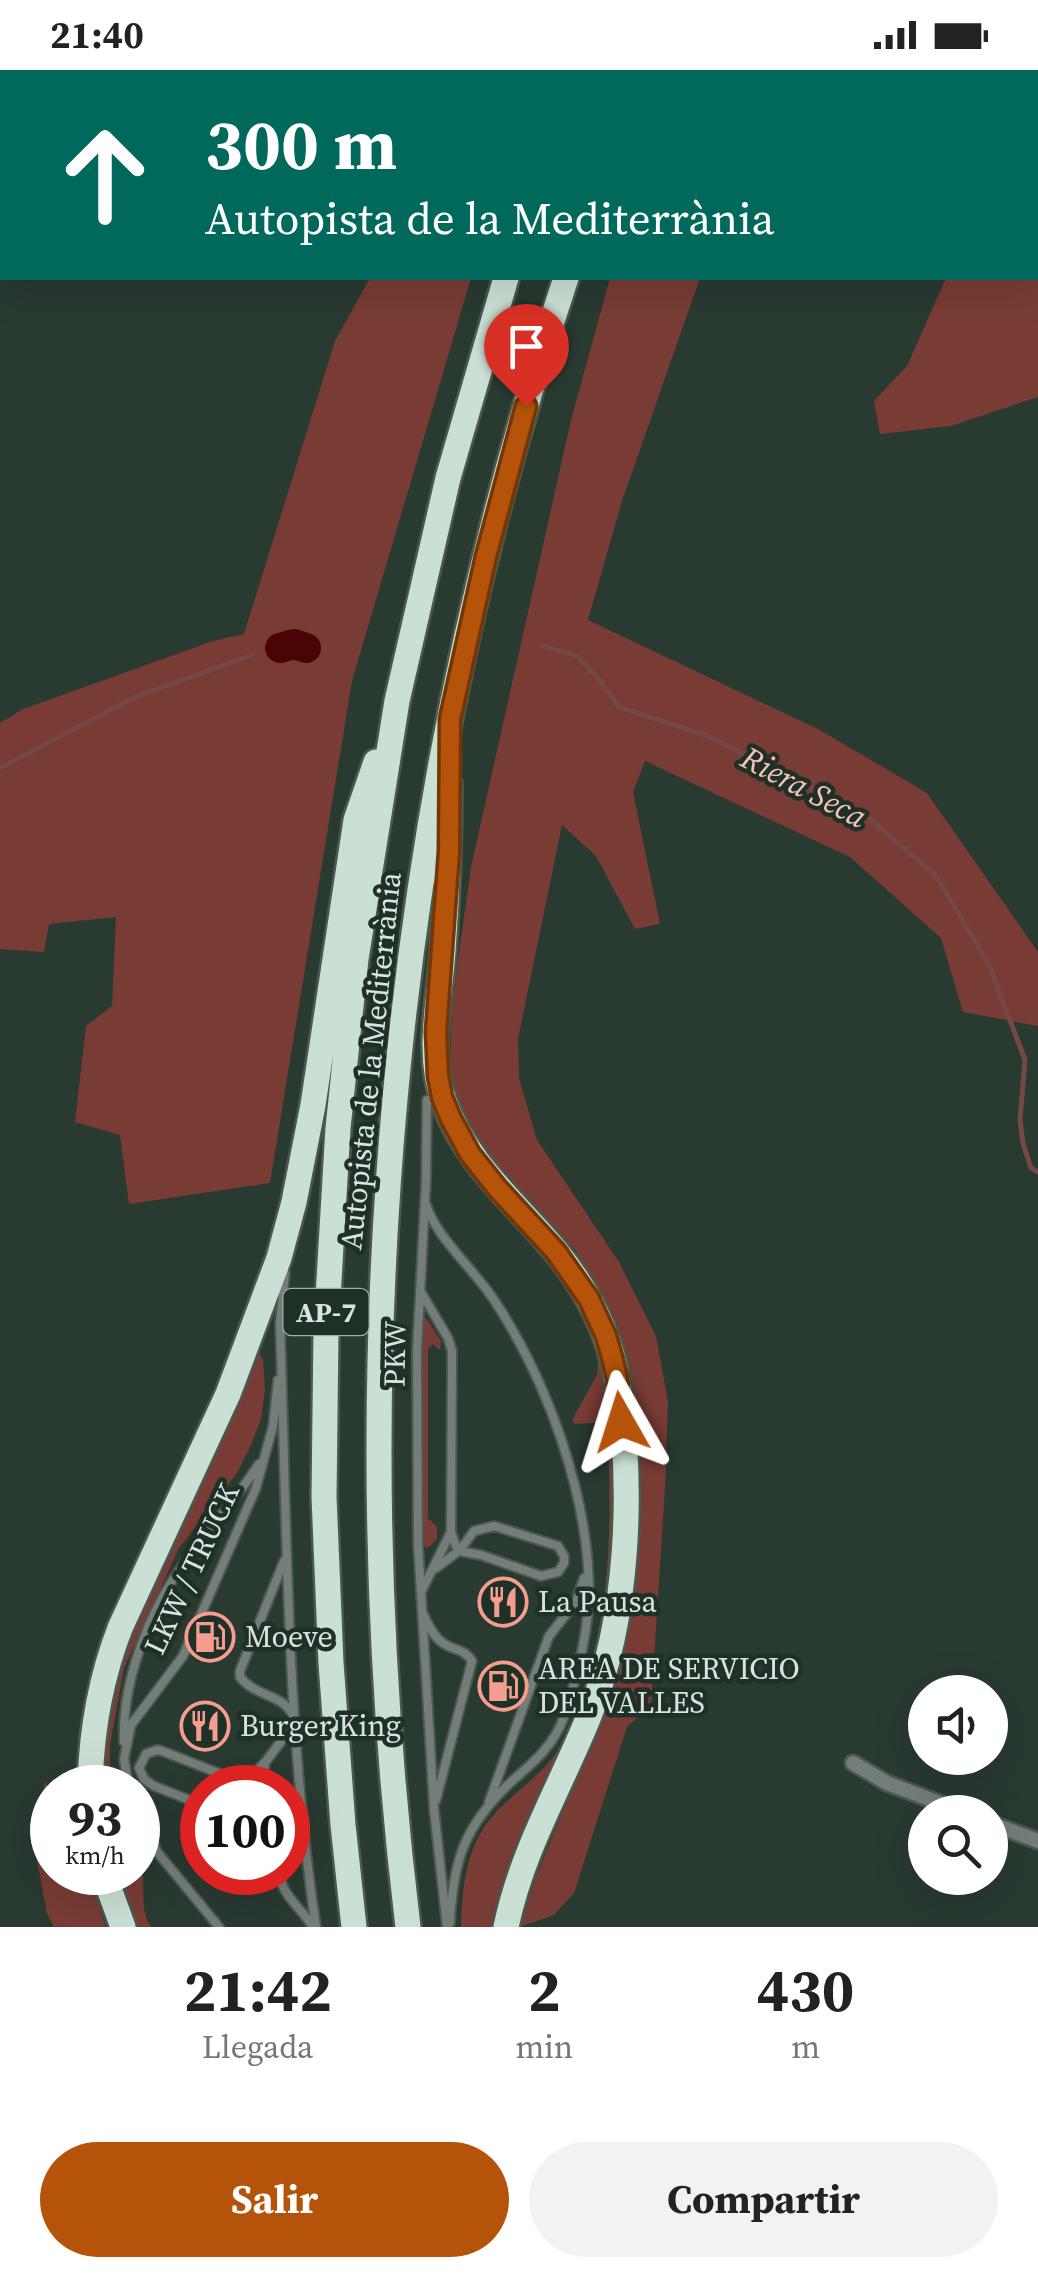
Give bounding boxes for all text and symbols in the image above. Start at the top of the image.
text: 21:40 [50,9,144,61]
text: 300 m [205,96,397,192]
icon: ahead [40,110,170,240]
text: Autopista de la Mediterrània [205,187,775,249]
pin [484,304,569,407]
icon: arrive [499,319,554,374]
water label: Riera Seca [732,735,875,839]
street label: Autopista de la Mediterrània [330,869,411,1252]
road number: AP-7 [284,1289,368,1335]
street label: PKW [373,1321,416,1387]
position arrow [569,1370,673,1474]
street label: LKW / TRUCK [134,1476,249,1661]
restaurant icon: La Pausa [477,1576,529,1628]
place label: La Pausa [538,1581,658,1622]
fuel station icon: Moeve [184,1611,236,1663]
place label: Moeve [245,1616,333,1657]
place label: AREA DE SERVICIO DEL VALLES [538,1648,800,1723]
fuel station icon: AREA DE SERVICIO DEL VALLES [477,1660,529,1712]
map controls [908,1675,1008,1895]
button: sound [908,1675,1008,1775]
restaurant icon: Burger King [179,1700,231,1752]
place label: Burger King [240,1705,401,1746]
speed limit sign: 100 [180,1765,310,1895]
text: 93 [68,1783,122,1852]
button: search [908,1795,1008,1895]
text: km/h [65,1838,125,1872]
text: 21:42 [184,1949,332,2031]
text: 2 [528,1949,561,2031]
text: 430 [757,1949,854,2031]
text: Llegada [202,2025,313,2069]
text: min [515,2025,573,2069]
text: m [791,2025,820,2069]
button: Salir [40,2142,509,2257]
button: Compartir [529,2142,998,2257]

